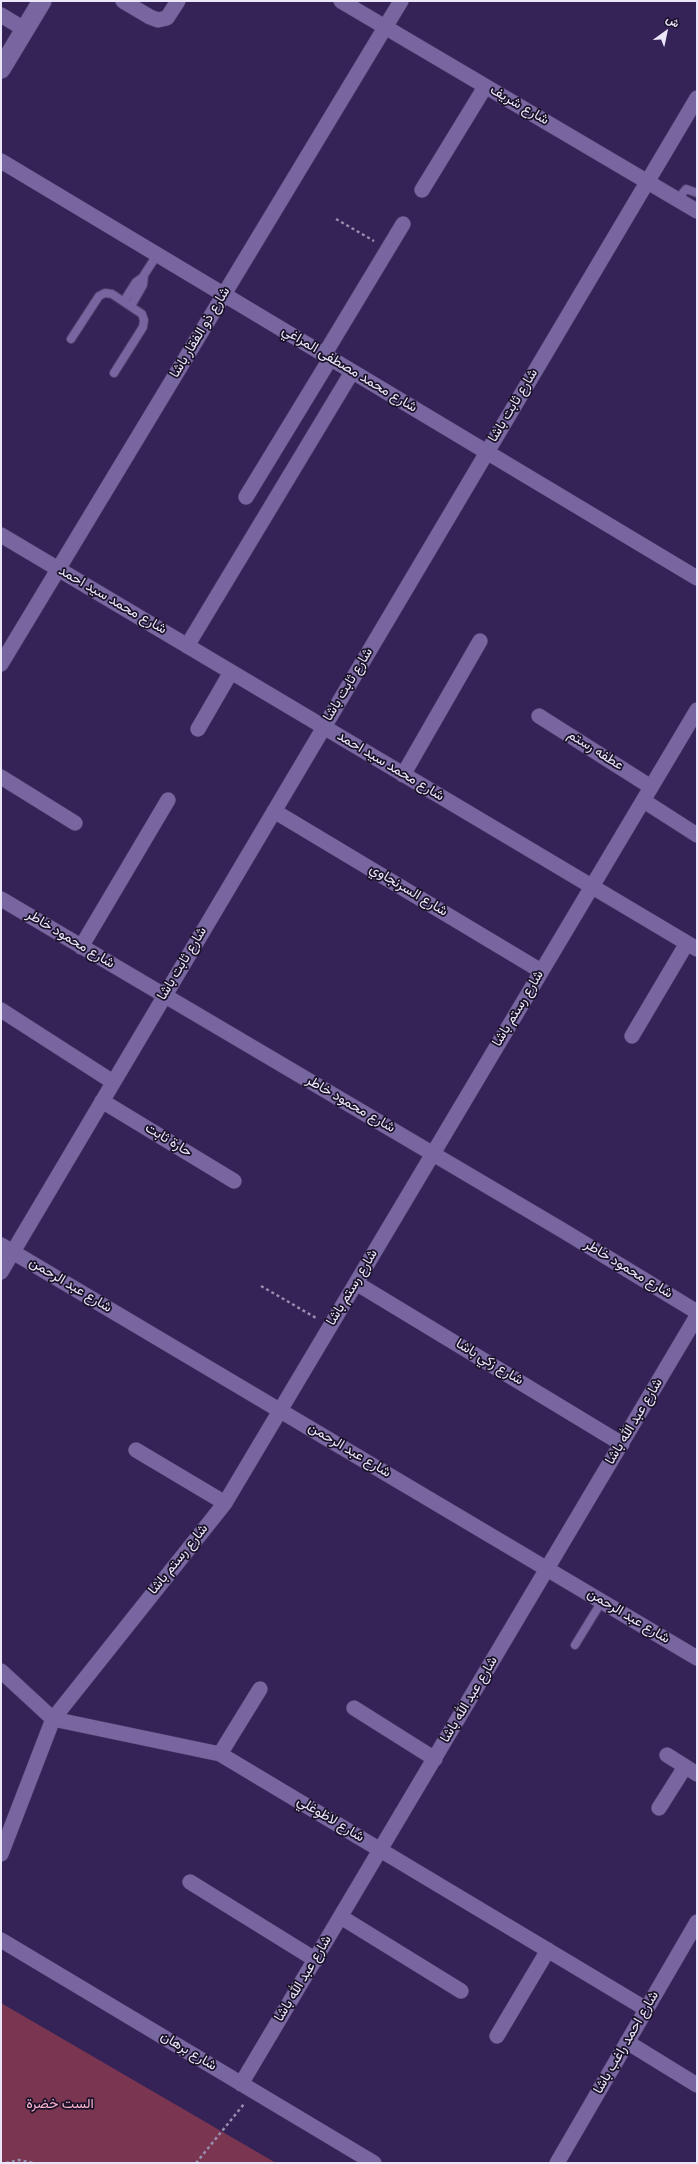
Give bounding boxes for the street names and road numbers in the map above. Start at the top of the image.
street label: شارع شريف [487,82,551,130]
street label: شارع ذو الفقار باشا [167,284,235,382]
street label: شارع محمد مصطفى المراغي [278,323,420,417]
street label: شارع ثابت باشا [486,366,542,446]
street label: شارع محمد سيد احمد [55,563,169,639]
street label: شارع ثابت باشا [321,645,377,725]
street label: عطفه رستم [564,727,626,775]
street label: شارع محمد سيد احمد [333,728,447,806]
street label: شارع السرنجاوي [366,861,450,921]
street label: شارع محمود خاطر [23,907,117,973]
street label: شارع ثابت باشا [155,924,211,1004]
street label: شارع رستم باشا [490,968,548,1050]
street label: شارع محمود خاطر [302,1073,398,1137]
street label: حارة ثابت [141,1120,195,1162]
street label: شارع محمود خاطر [581,1237,675,1303]
street label: شارع رستم باشا [324,1247,382,1329]
street label: شارع عبد الرحمن [26,1255,114,1317]
street label: شارع زكي باشا [452,1336,526,1390]
street label: شارع عبد الله باشا [603,1376,667,1468]
street label: شارع عبد الرحمن [305,1420,393,1482]
street label: شارع رستم باشا [145,1521,213,1599]
street label: شارع عبد الرحمن [584,1586,672,1648]
street label: شارع عبد الله باشا [438,1654,502,1746]
street label: شارع لاظوغلي [293,1793,367,1847]
street label: شارع عبد الله باشا [272,1933,336,2025]
street label: شارع احمد راغب باشا [591,1989,663,2097]
street label: شارع برهان [157,2029,219,2075]

